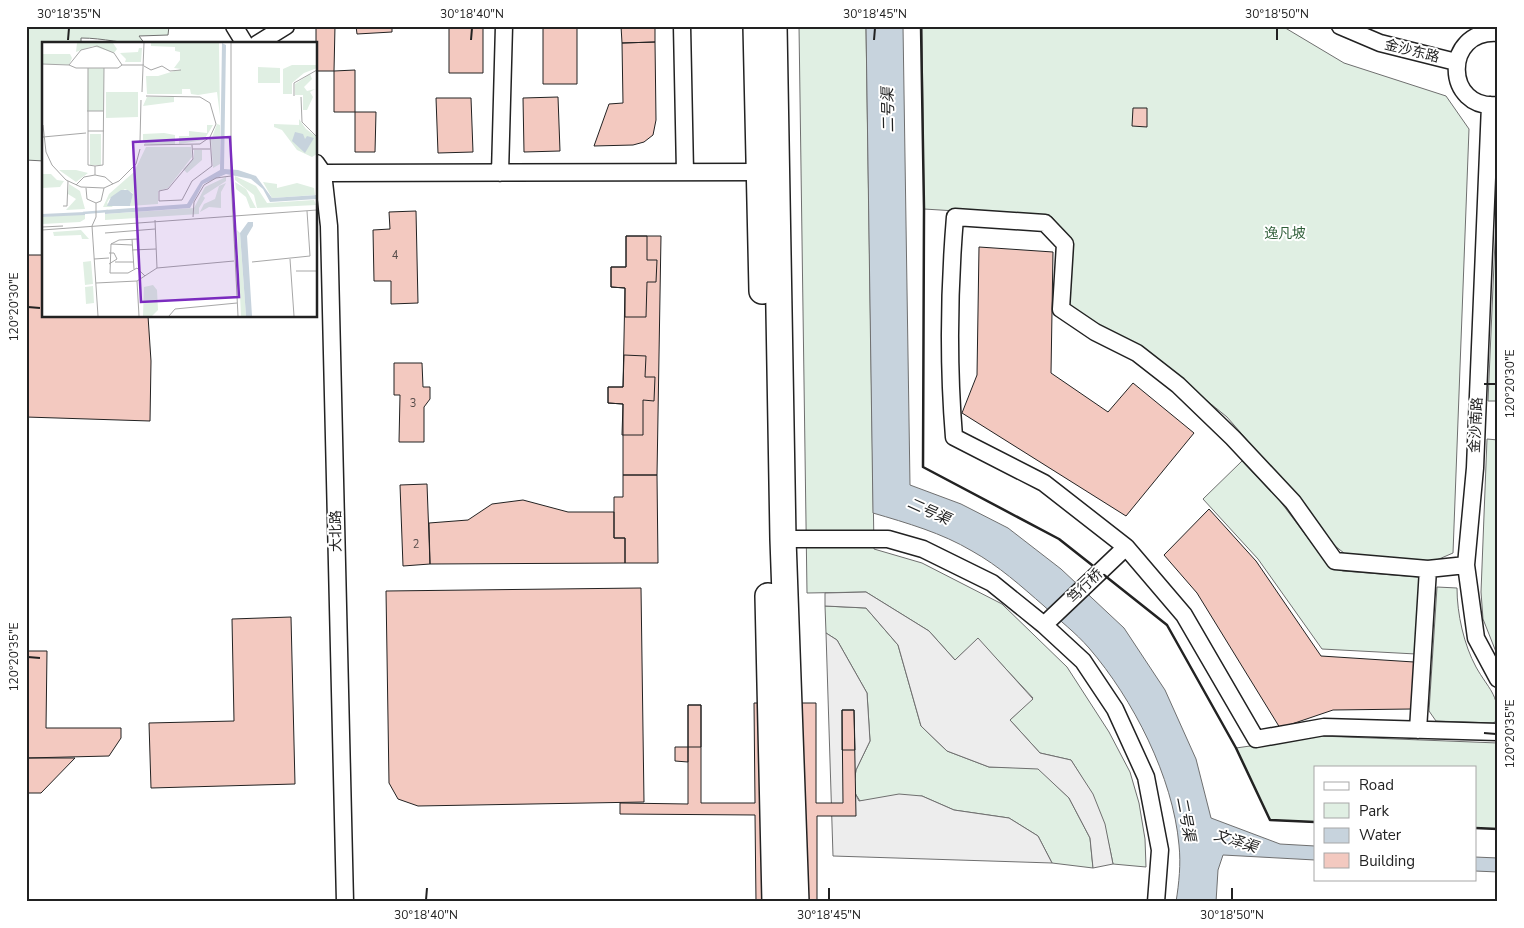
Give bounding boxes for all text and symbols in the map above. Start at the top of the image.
text: 30°18'35"N [37,6,101,22]
text: 30°18'40"N [440,6,504,22]
text: 30°18'45"N [843,6,907,22]
text: 30°18'50"N [1245,6,1309,22]
street label: 金沙东路 [1383,35,1441,67]
inset map [42,42,318,318]
water label: 二号渠 [878,85,898,133]
park label: 逸凡坡 [1264,224,1306,243]
house number: 4 [392,248,399,263]
text: 120°20'30"E [6,272,22,342]
text: 120°20'30"E [1502,349,1518,419]
house number: 3 [410,396,416,411]
street label: 金沙南路 [1465,397,1487,453]
water label: 二号渠 [904,493,955,530]
street label: 大北路 [326,510,346,552]
house number: 2 [413,537,419,552]
street label: 笃行桥 [1063,565,1107,607]
text: 120°20'35"E [6,622,22,692]
text: 120°20'35"E [1502,699,1518,769]
legend [1314,766,1476,880]
text: Road [1359,775,1394,795]
water label: 二号渠 [1172,795,1200,845]
text: Park [1359,801,1389,821]
water label: 文泽渠 [1212,825,1262,858]
text: Water [1359,825,1402,845]
text: Building [1359,851,1415,871]
text: 30°18'40"N [394,907,458,923]
text: 30°18'45"N [797,907,861,923]
text: 30°18'50"N [1200,907,1264,923]

